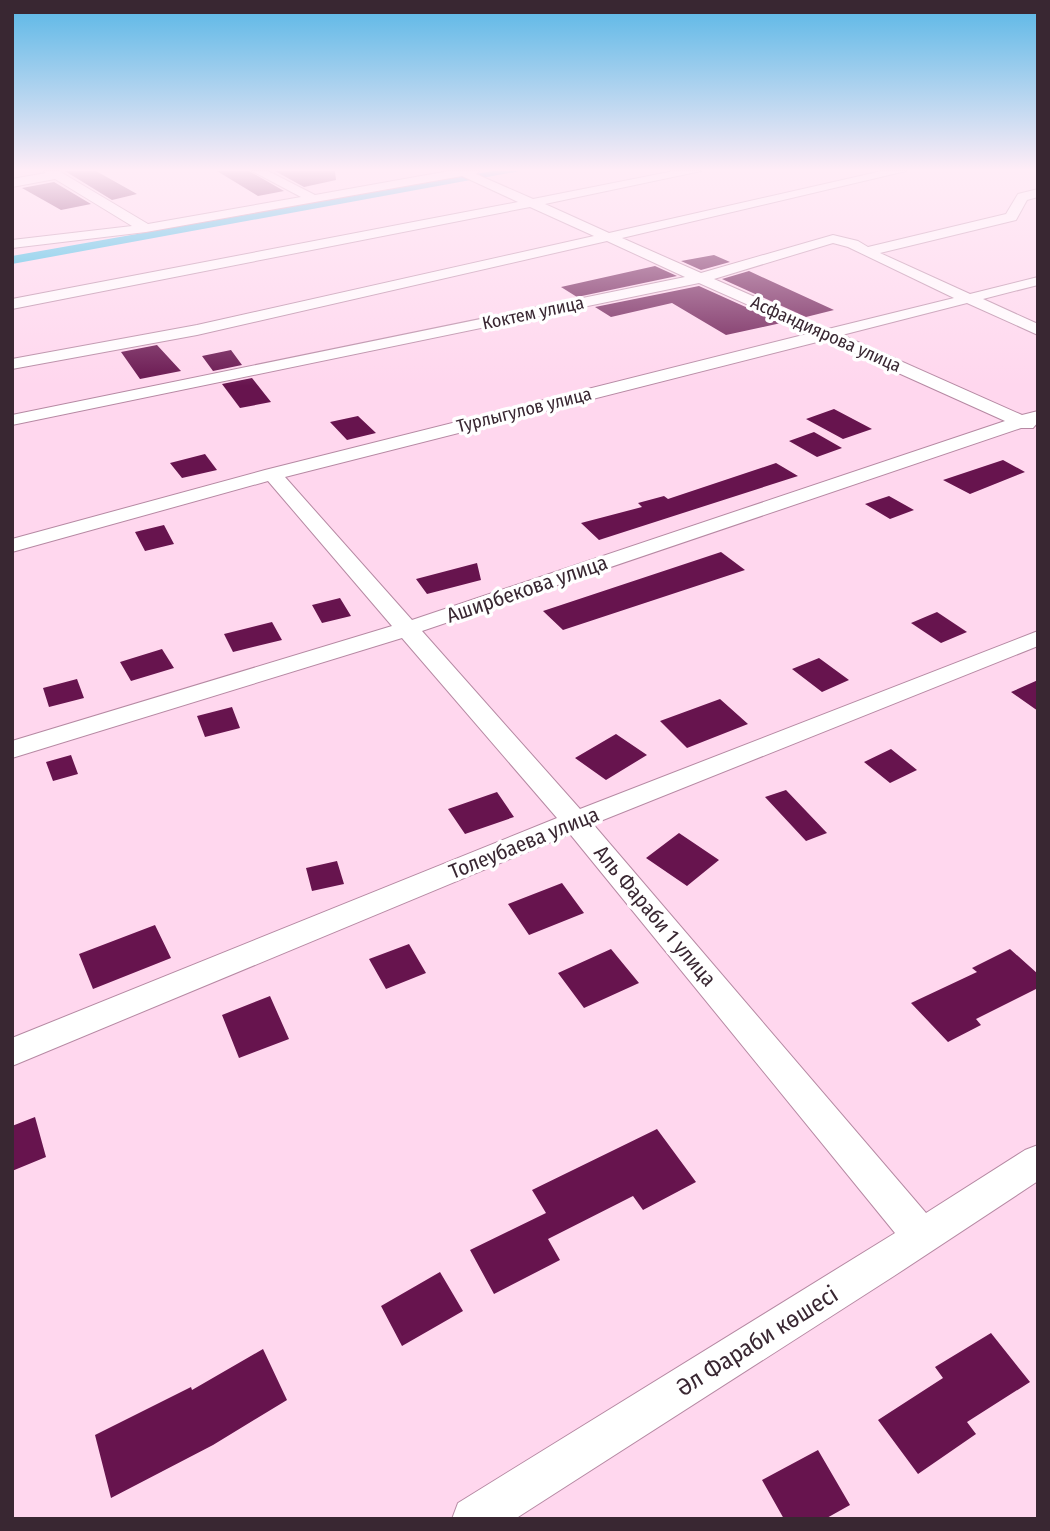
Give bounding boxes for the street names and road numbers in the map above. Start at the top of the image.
street label: Коктем улица [480,291,586,334]
street label: Асфандиярова улица [748,291,905,377]
street label: Турлыгулов улица [454,383,594,437]
street label: Аширбекова улица [443,549,611,629]
street label: Толеубаева улица [445,801,603,885]
street label: Аль Фараби 1 улица [588,840,722,992]
street label: Әл Фараби көшесі [671,1280,843,1402]

